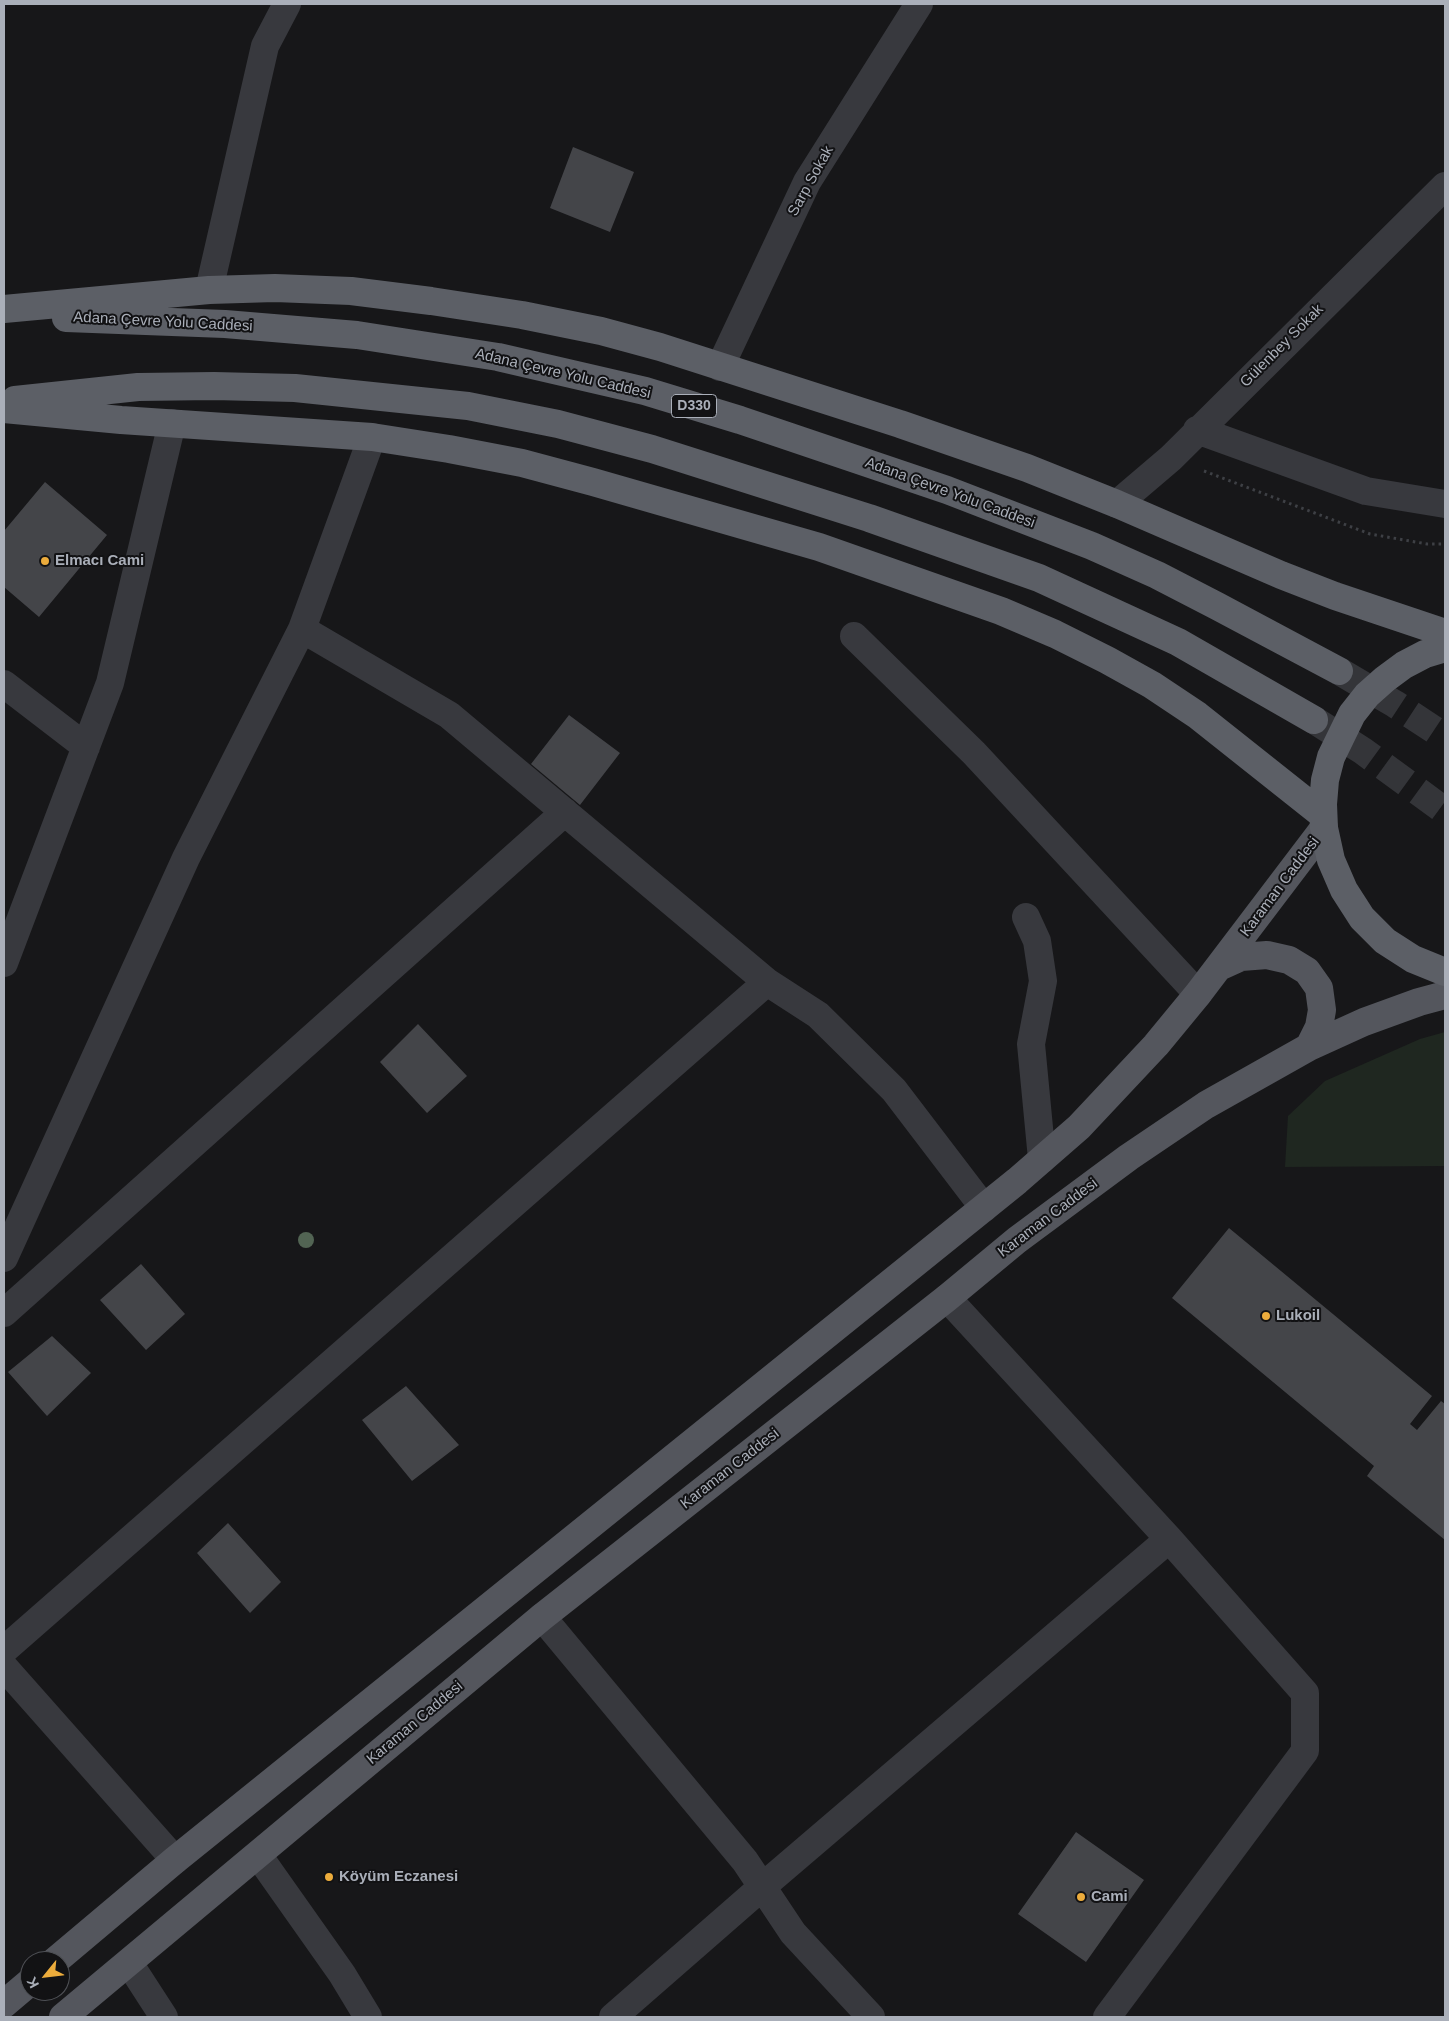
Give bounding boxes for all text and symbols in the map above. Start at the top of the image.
street label: Sarp Sokak [784,143,838,219]
street label: Gülenbey Sokak [1237,301,1327,391]
street label: Adana Çevre Yolu Caddesi [73,308,253,336]
street label: Adana Çevre Yolu Caddesi [473,345,653,403]
road number: D330 [672,394,716,418]
street label: Adana Çevre Yolu Caddesi [863,454,1037,532]
place label: Elmacı Cami [55,552,144,570]
marker: Elmacı Cami [39,555,51,567]
street label: Karaman Caddesi [1237,834,1323,940]
street label: Karaman Caddesi [995,1175,1101,1261]
place label: Lukoil [1276,1307,1320,1325]
marker: Lukoil [1260,1310,1272,1322]
street label: Karaman Caddesi [677,1425,783,1513]
street label: Karaman Caddesi [363,1678,467,1768]
place label: Köyüm Eczanesi [339,1868,458,1886]
marker: Köyüm Eczanesi [323,1871,335,1883]
place label: Cami [1091,1888,1128,1906]
marker: Cami [1075,1891,1087,1903]
north arrow [20,1951,70,2001]
text: K [23,1974,42,1991]

